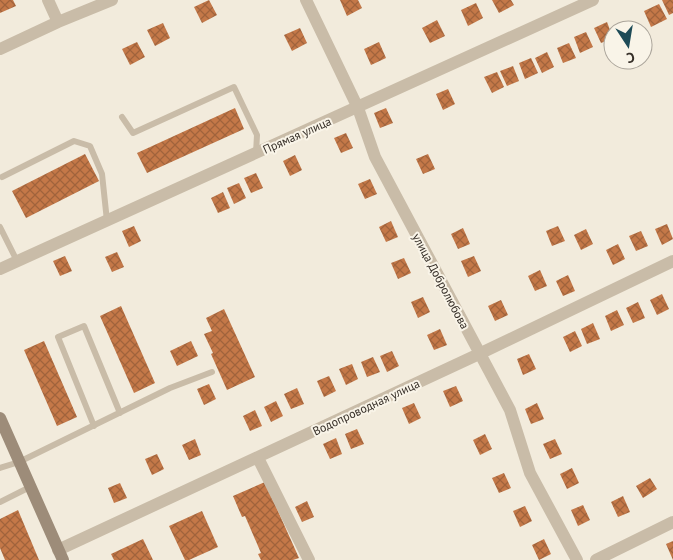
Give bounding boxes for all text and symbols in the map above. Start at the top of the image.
north arrow [603,20,653,70]
text: С [625,48,636,67]
street label: Прямая улица [260,113,334,157]
street label: улица Добролюбова [409,231,473,332]
street label: Водопроводная улица [310,376,422,438]

